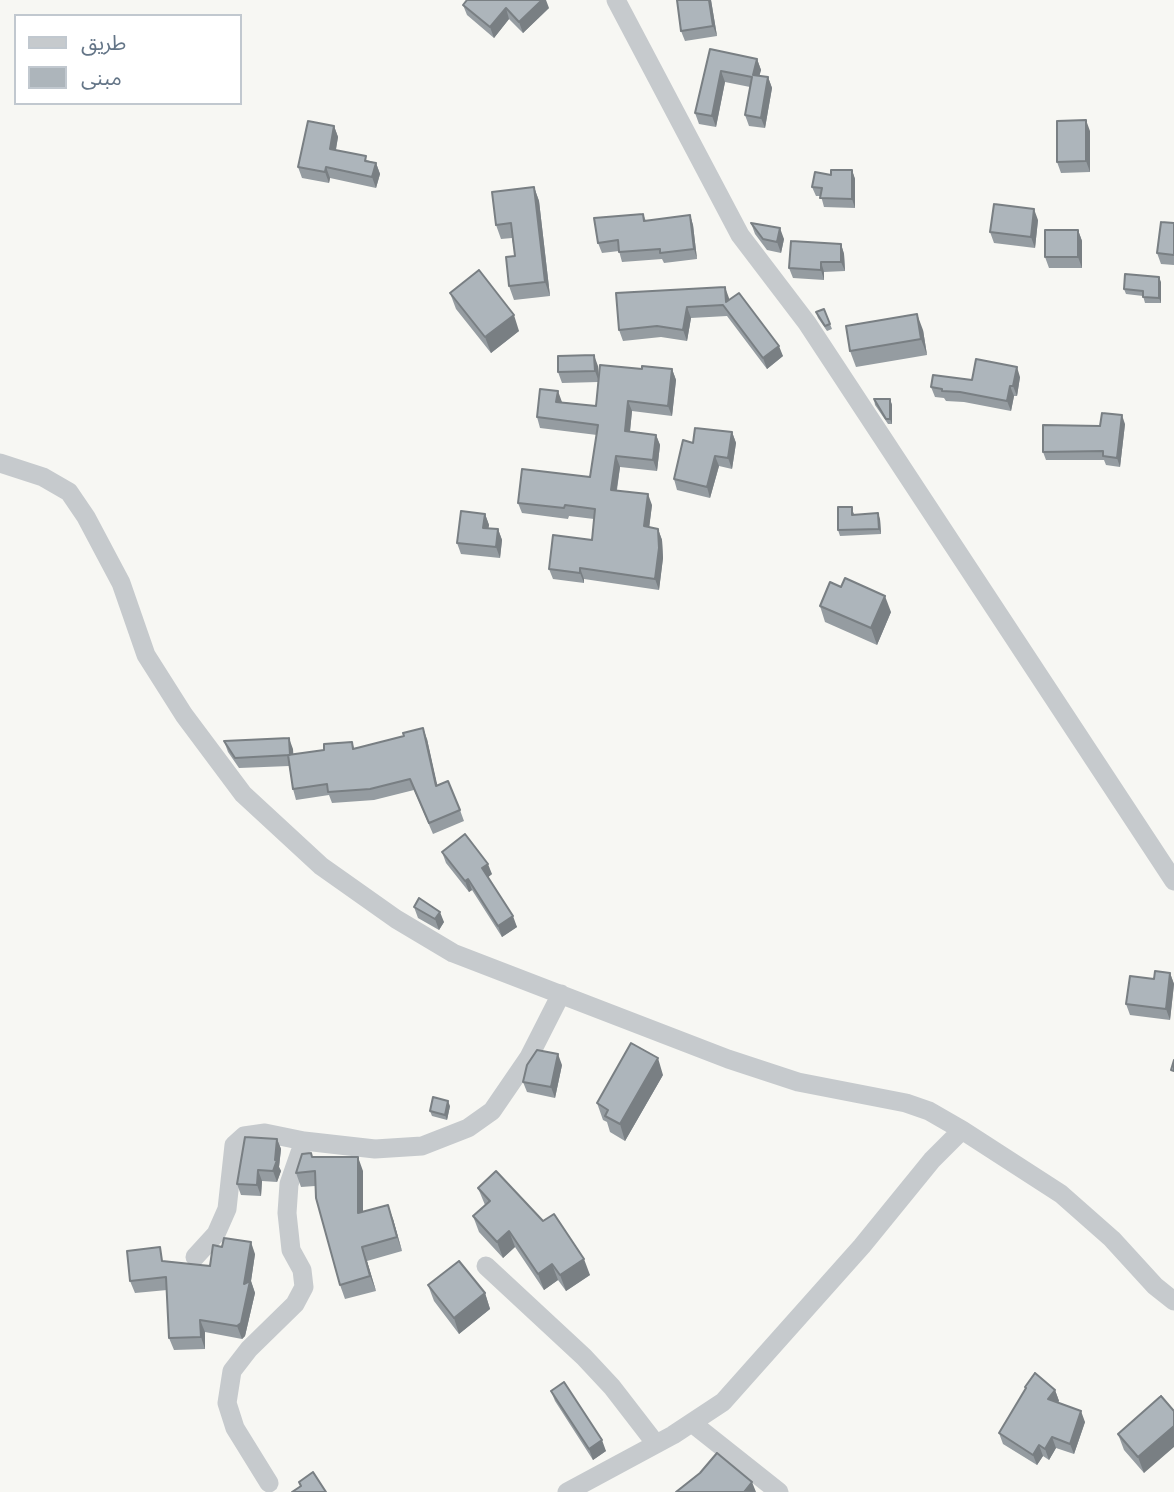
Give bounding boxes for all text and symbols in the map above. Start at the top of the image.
legend [14,14,242,105]
text: طريق [81,31,126,55]
text: مبنى [81,66,122,90]

